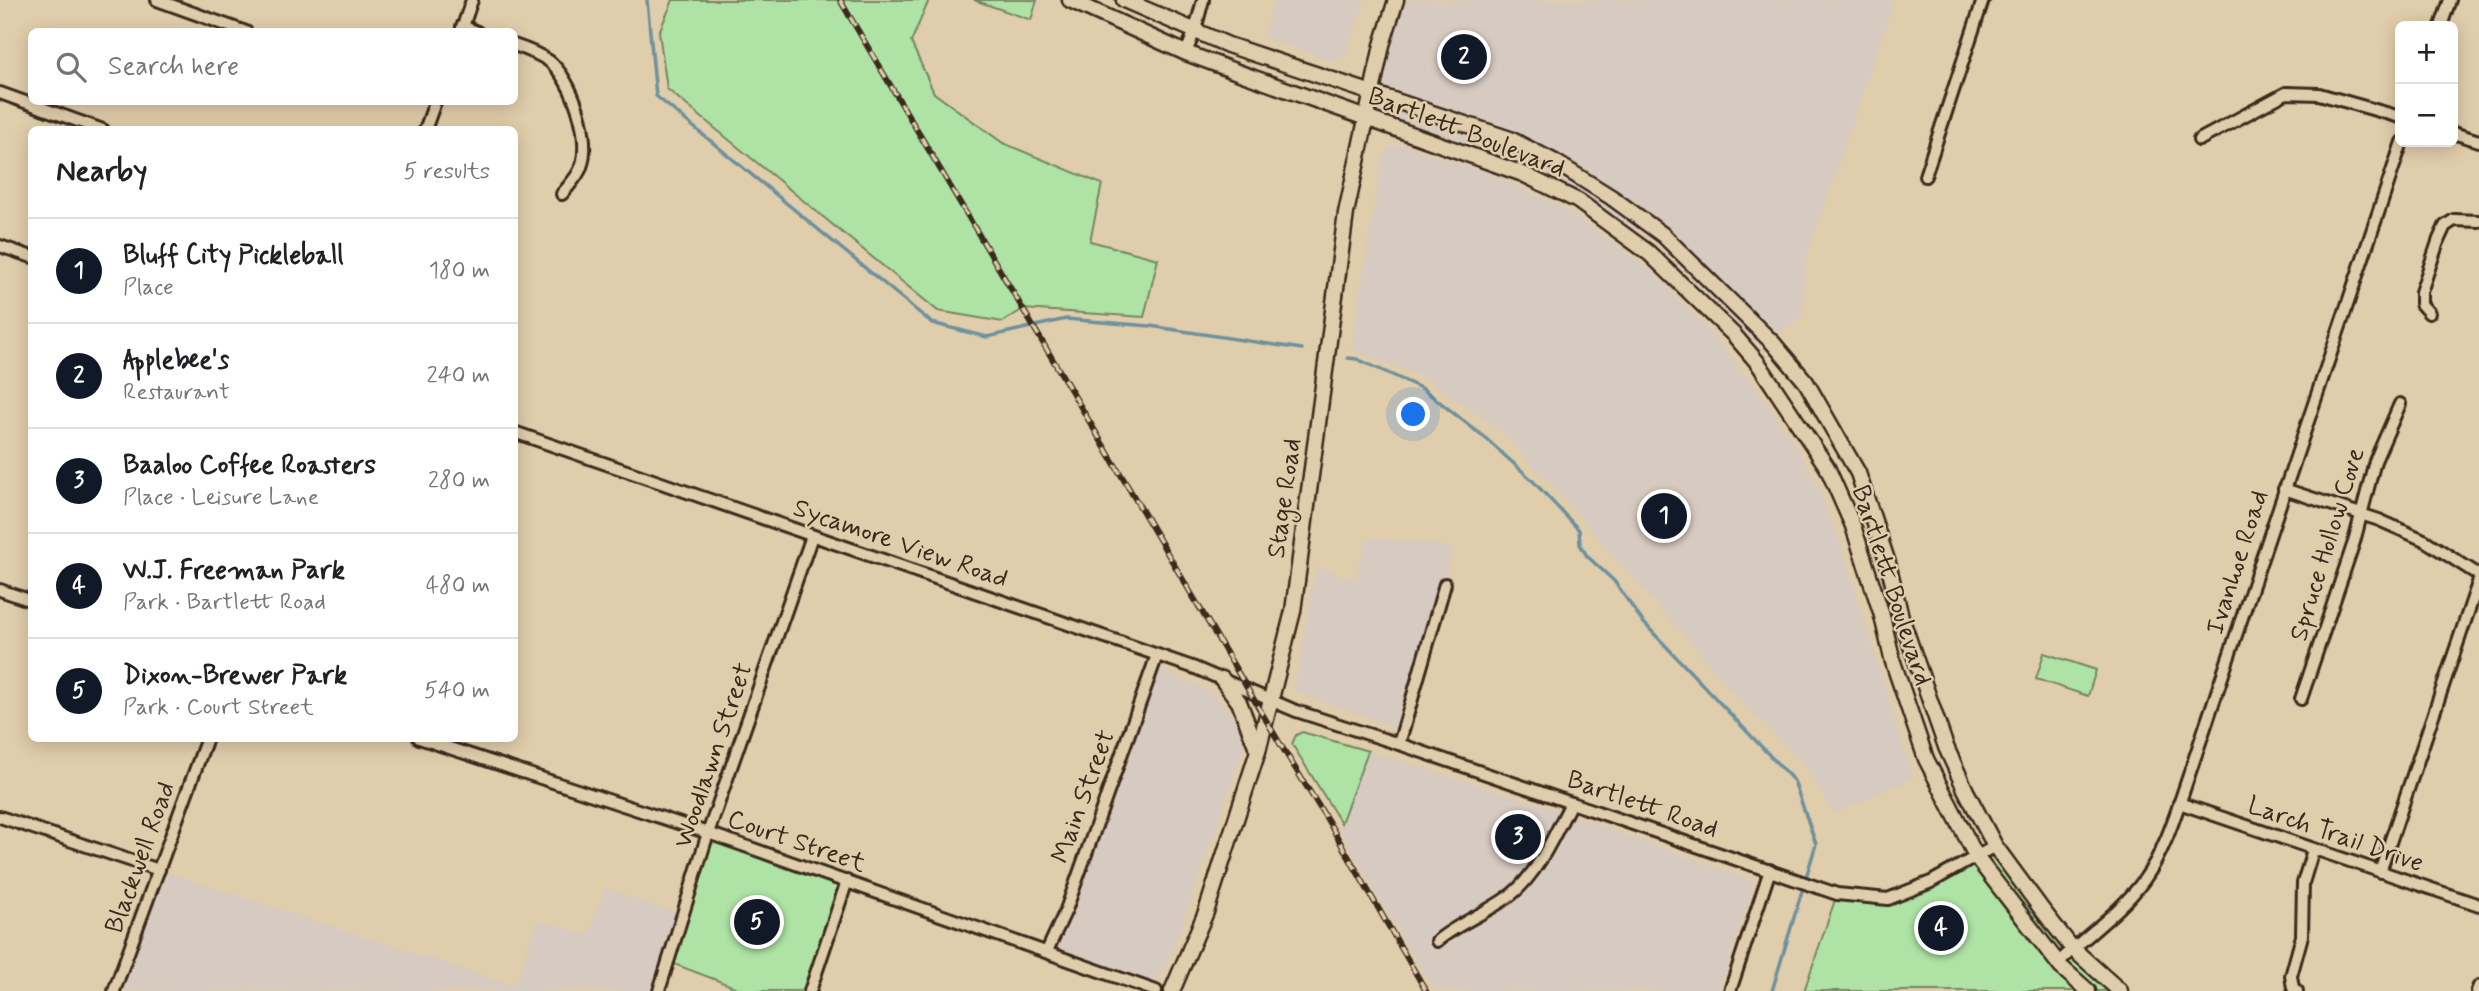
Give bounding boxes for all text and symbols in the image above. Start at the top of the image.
map controls [2395,21,2458,147]
button: + [2395,21,2458,84]
search box [28,28,518,105]
pin: 2 [1441,31,1487,83]
icon: search [52,48,90,86]
text: Search here [108,50,239,84]
street label: Bartlett Boulevard [1363,80,1570,186]
button: − [2395,84,2458,147]
text: Nearby [56,152,147,191]
text: 5 results [404,157,490,187]
text: Bluff City Pickleball [123,239,344,273]
text: 1 [74,256,84,286]
text: 180 m [429,256,490,286]
text: Place [123,273,174,303]
text: Applebee's [123,344,229,378]
text: 2 [73,361,85,391]
text: 240 m [426,361,490,391]
text: Restaurant [123,378,230,408]
your location [1396,397,1430,431]
street label: Stage Road [1260,436,1312,561]
street label: Spruce Hollow Cove [2282,443,2374,646]
text: Baaloo Coffee Roasters [123,449,376,483]
text: 3 [74,466,84,496]
text: 280 m [428,466,490,496]
street label: Bartlett Boulevard [1843,481,1940,690]
text: Place · Leisure Lane [123,483,319,513]
street label: Ivanhoe Road [2199,486,2277,639]
pin: 1 [1641,490,1687,542]
street label: Sycamore View Road [789,491,1012,597]
text: W.J. Freeman Park [123,554,345,588]
text: 4 [72,571,86,601]
text: 480 m [426,571,490,601]
text: Park · Bartlett Road [123,588,326,618]
street label: Woodlawn Street [666,658,762,853]
text: Dixon-Brewer Park [123,659,347,693]
text: 5 [72,676,86,706]
text: 540 m [424,676,490,706]
text: Park · Court Street [123,693,314,723]
street label: Main Street [1044,725,1124,868]
street label: Bartlett Road [1562,763,1722,847]
street label: Blackwell Road [98,777,184,938]
street label: Larch Trail Drive [2243,789,2428,881]
street label: Court Street [723,802,870,881]
pin: 3 [1495,811,1541,863]
pin: 5 [734,896,780,948]
pin: 4 [1918,902,1964,954]

